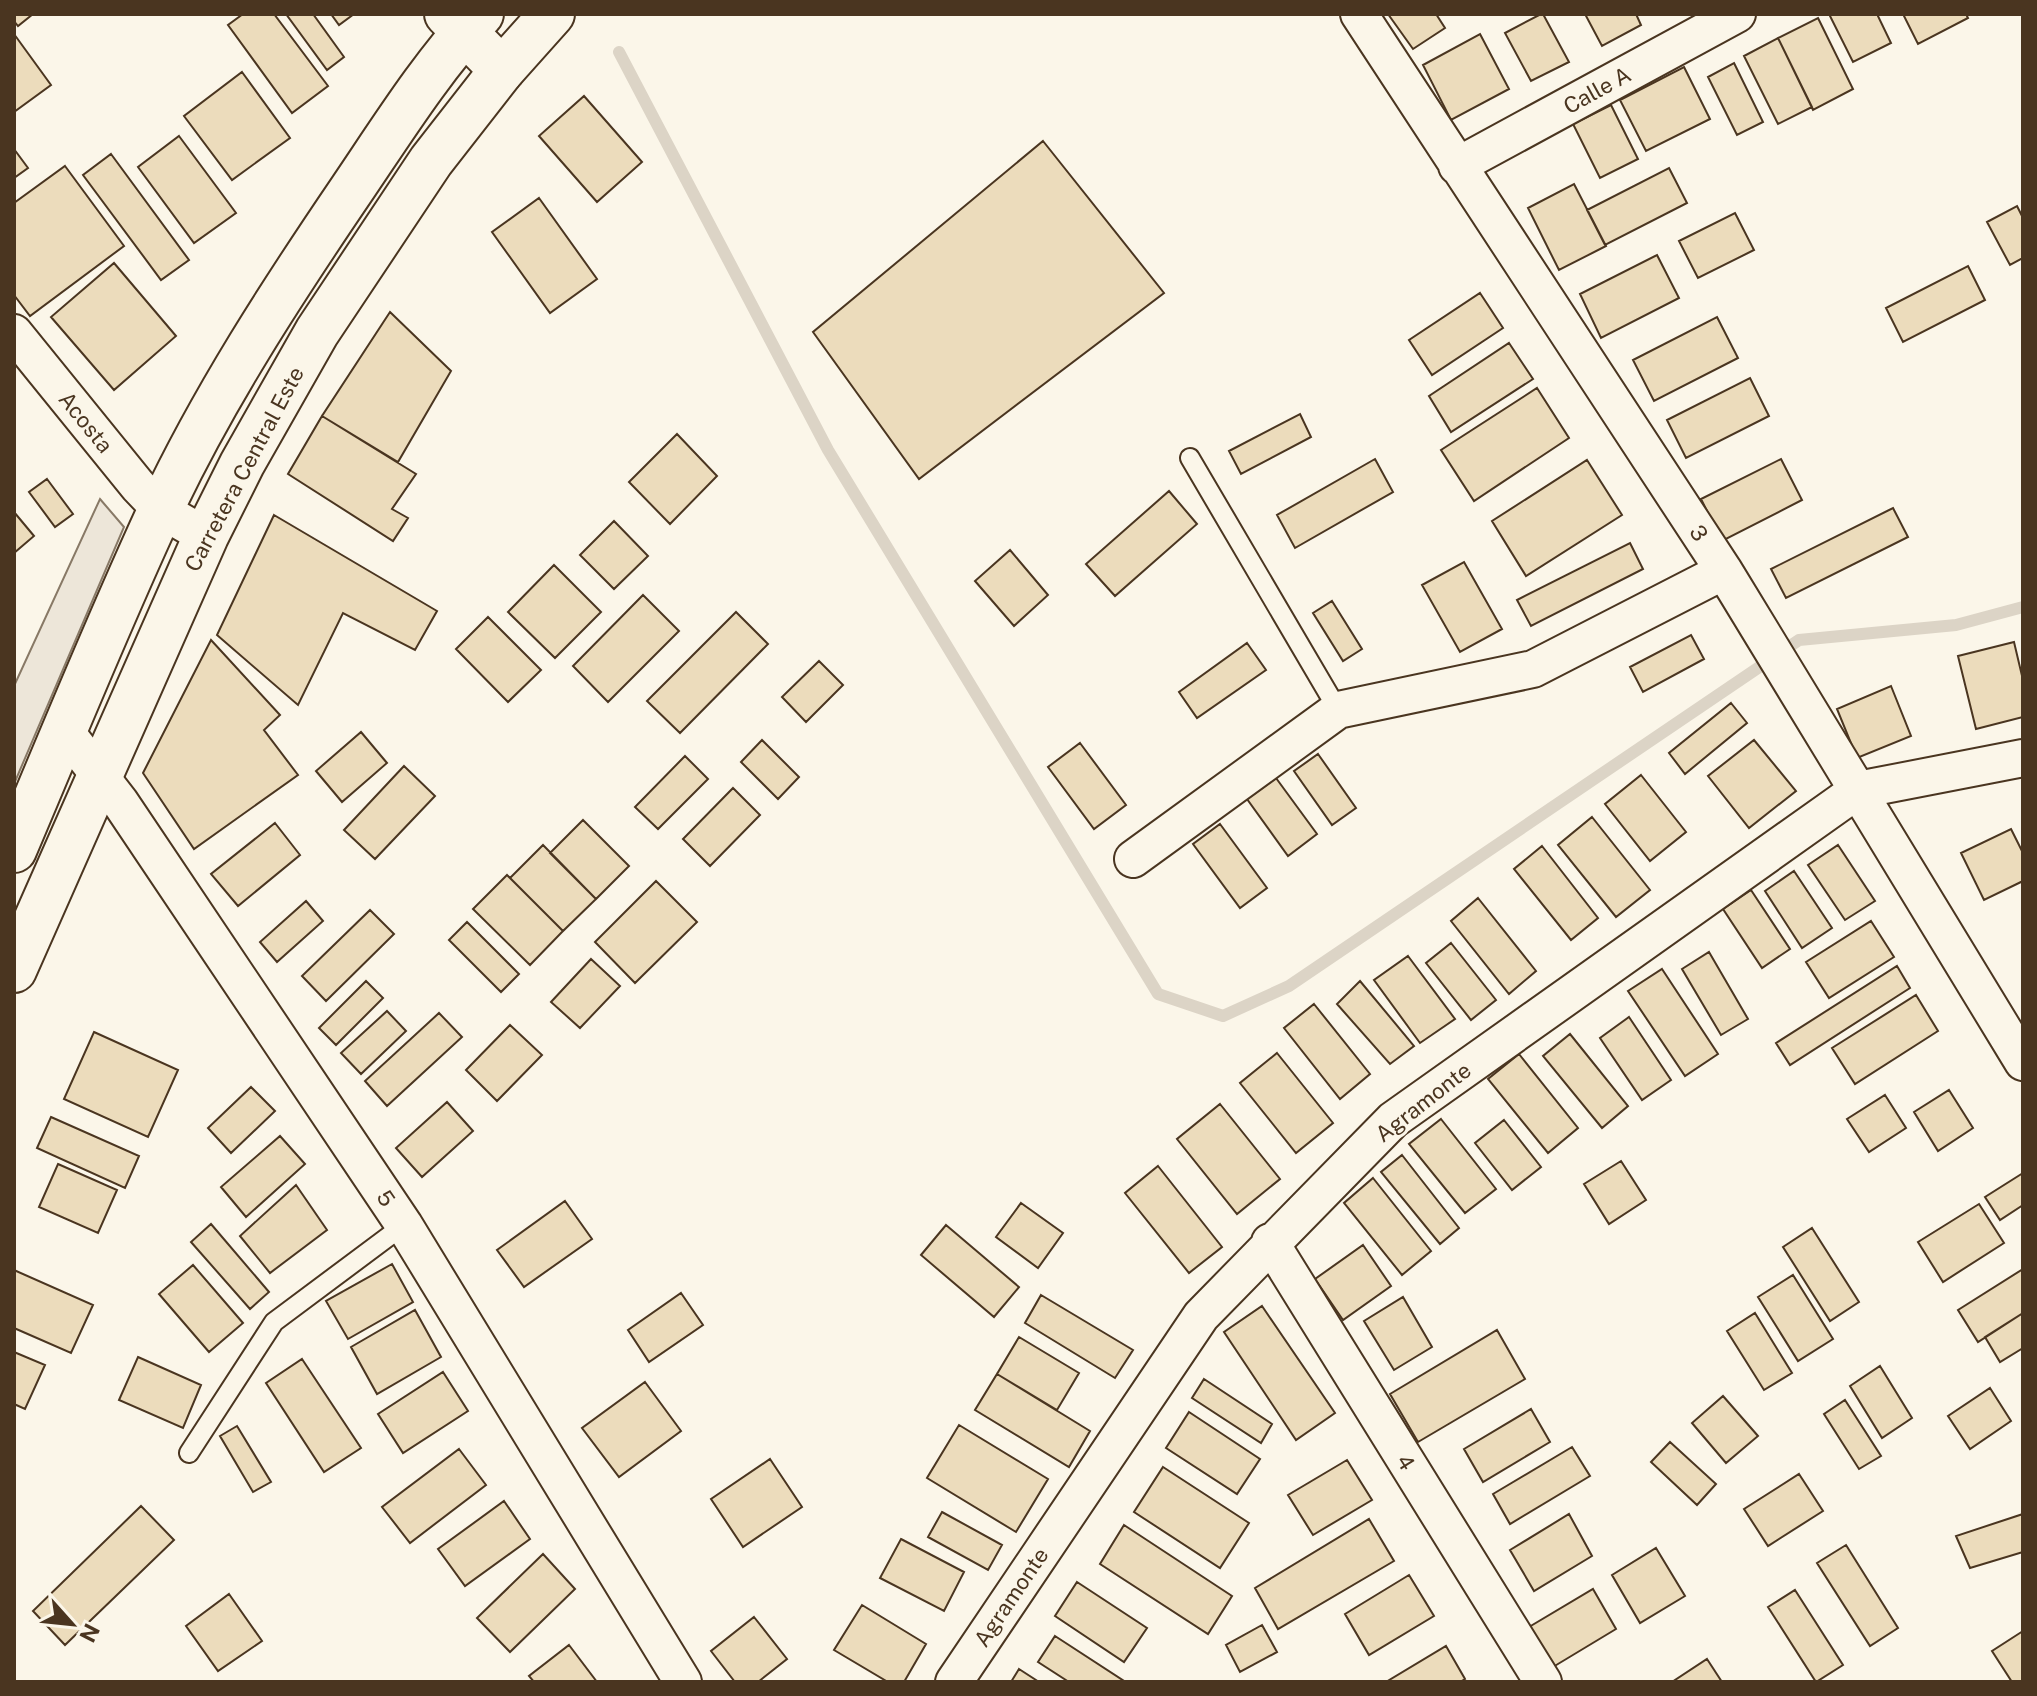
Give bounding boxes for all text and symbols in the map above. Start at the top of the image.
street label: Calle A [1559,61,1635,119]
street label: Carretera Central Este [179,362,309,576]
street label: Acosta [54,386,118,458]
street label: 3 [1684,520,1714,546]
street label: Agramonte [1370,1057,1476,1147]
street label: 5 [371,1185,401,1211]
street label: 4 [1391,1449,1421,1475]
street label: Agramonte [968,1543,1054,1651]
north arrow [32,1584,112,1664]
text: N [74,1620,105,1647]

